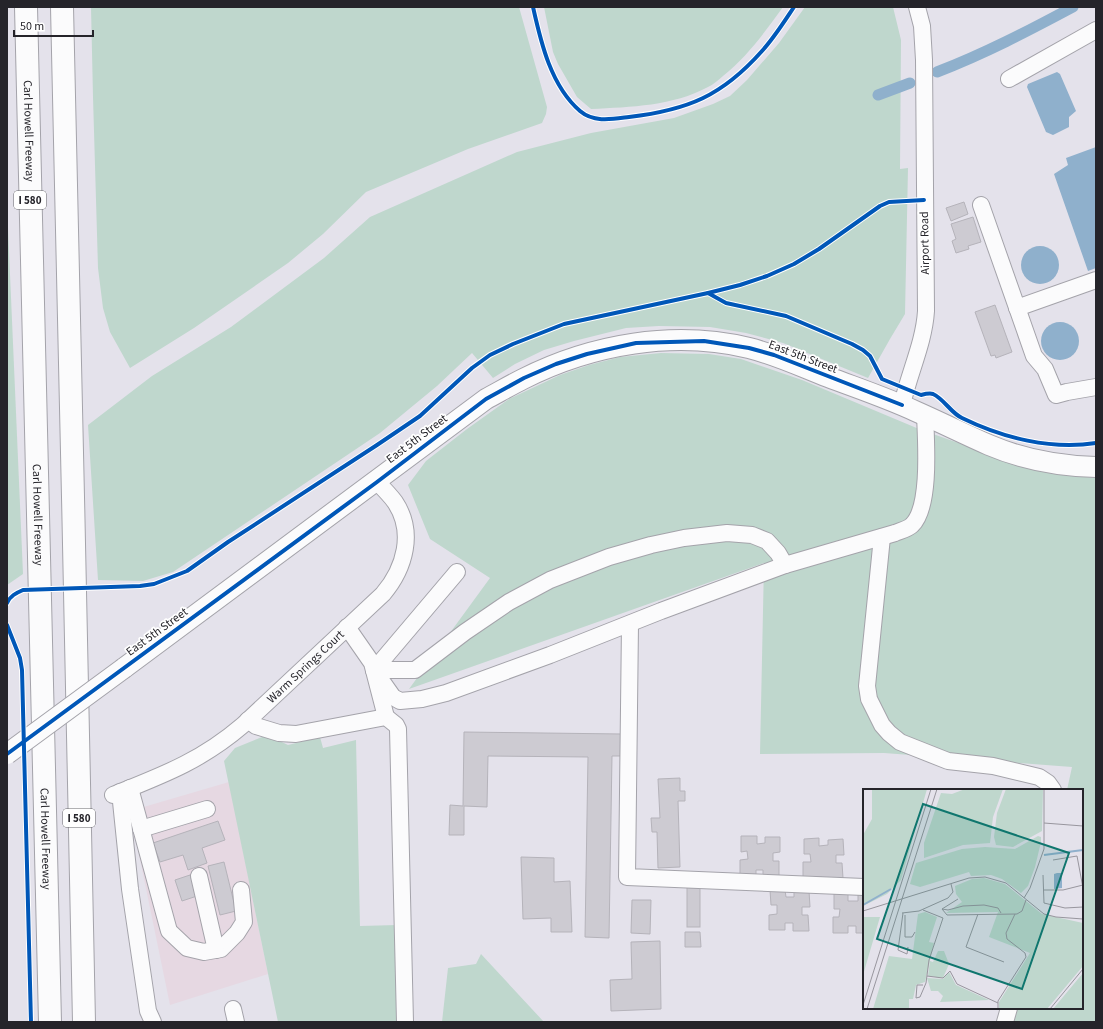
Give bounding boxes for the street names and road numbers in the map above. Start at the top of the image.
street label: Carl Howell Freeway [19,80,39,182]
road number: I 580 [14,191,46,209]
street label: Airport Road [916,211,934,275]
street label: East 5th Street [766,336,840,378]
street label: East 5th Street [383,410,451,468]
street label: Carl Howell Freeway [28,464,48,566]
street label: East 5th Street [123,604,191,660]
street label: Warm Springs Court [263,626,348,707]
street label: Carl Howell Freeway [36,788,55,890]
road number: I 580 [63,809,95,827]

